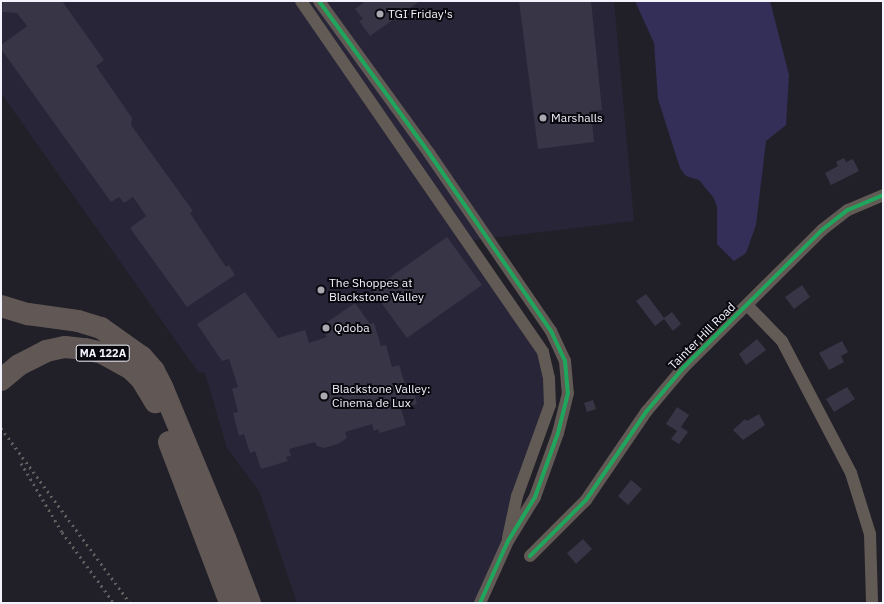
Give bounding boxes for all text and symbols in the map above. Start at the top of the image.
place label: TGI Friday's [388,7,453,21]
marker: TGI Friday's [375,9,385,19]
place label: Marshalls [551,111,603,125]
marker: Marshalls [538,113,548,123]
place label: The Shoppes at Blackstone Valley [329,276,424,304]
marker: The Shoppes at Blackstone Valley [316,285,326,295]
street label: Tainter Hill Road [666,300,738,372]
place label: Qdoba [334,321,370,335]
marker: Qdoba [321,323,331,333]
road number: MA 122A [75,344,131,362]
place label: Blackstone Valley: Cinema de Lux [332,382,430,410]
marker: Blackstone Valley: Cinema de Lux [319,391,329,401]

